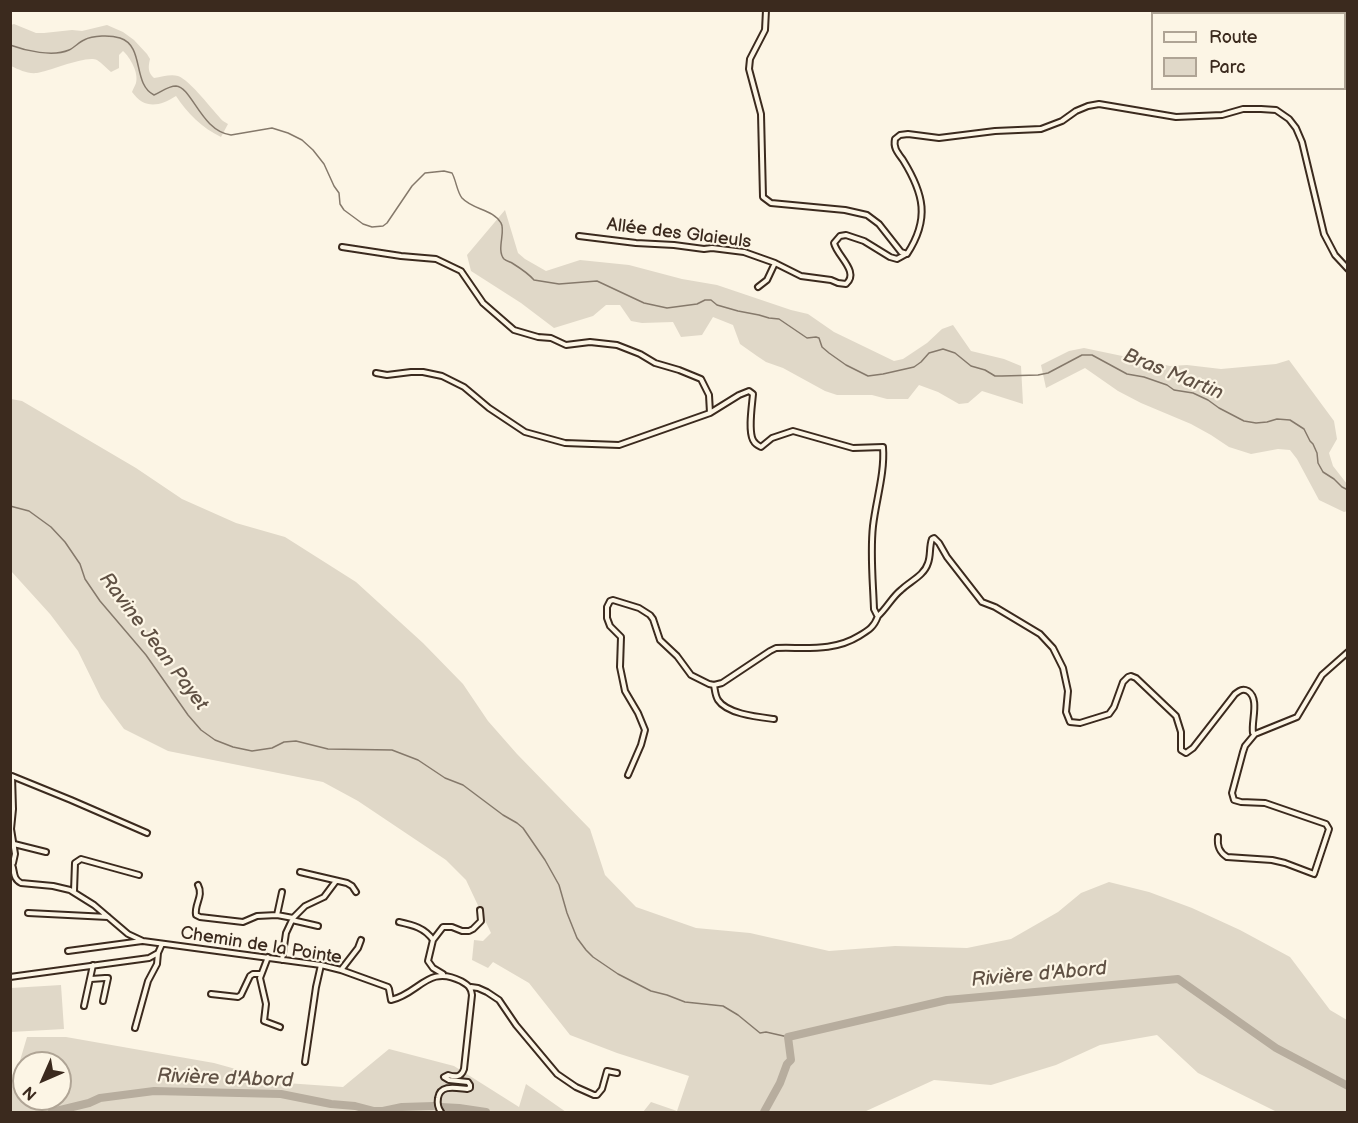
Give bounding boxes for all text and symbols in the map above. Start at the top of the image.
legend [1151,12,1346,90]
text: Route [1209,27,1258,48]
text: Parc [1209,57,1246,78]
street label: Allée des Glaieuls [606,214,752,254]
water label: Bras Martin [1120,344,1226,406]
water label: Ravine Jean Payet [93,568,213,716]
street label: Chemin de la Pointe [179,923,343,969]
water label: Rivière d'Abord [970,957,1108,993]
north arrow [12,1051,72,1111]
water label: Rivière d'Abord [157,1065,293,1093]
text: N [19,1082,41,1104]

